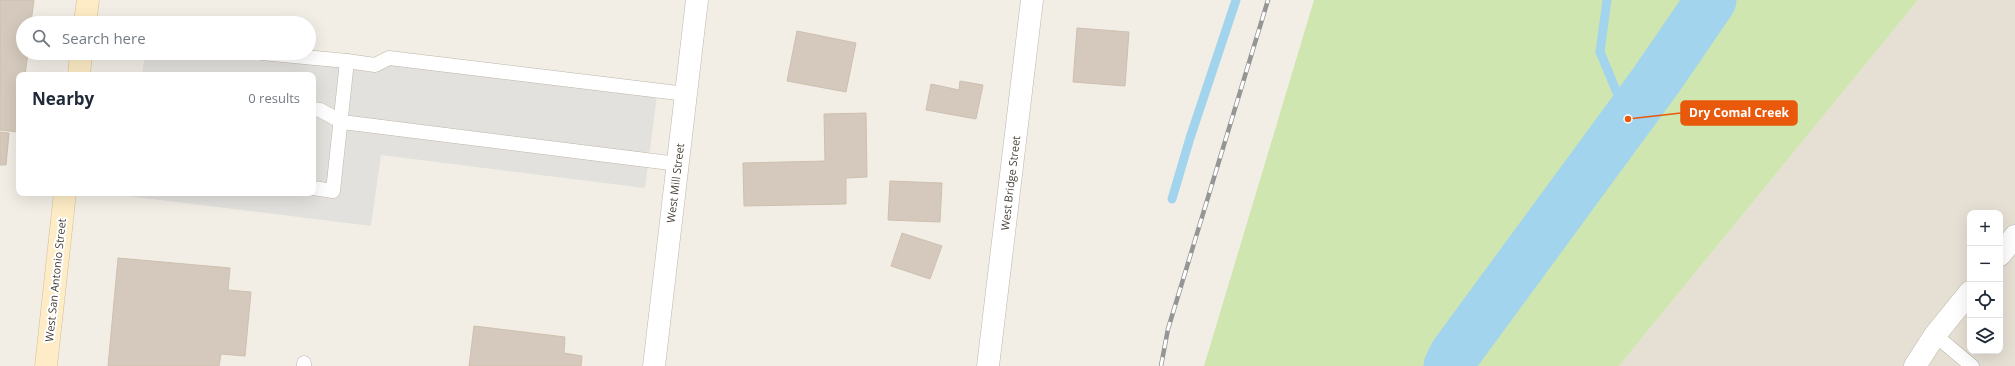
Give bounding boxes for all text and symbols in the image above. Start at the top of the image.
search box [16,16,316,60]
icon: search [30,27,52,49]
text: Search here [62,28,146,48]
text: Nearby [32,87,94,110]
text: 0 results [248,89,300,107]
callout: Dry Comal Creek [1681,101,1797,125]
text: Dry Comal Creek [1689,104,1789,121]
street label: West Bridge Street [997,135,1023,231]
street label: West Mill Street [663,142,687,224]
map controls [1967,210,2003,354]
button: + [1967,210,2003,246]
street label: West San Antonio Street [41,217,69,342]
button: − [1967,246,2003,282]
button: locate [1967,282,2003,318]
button: layers [1967,318,2003,354]

